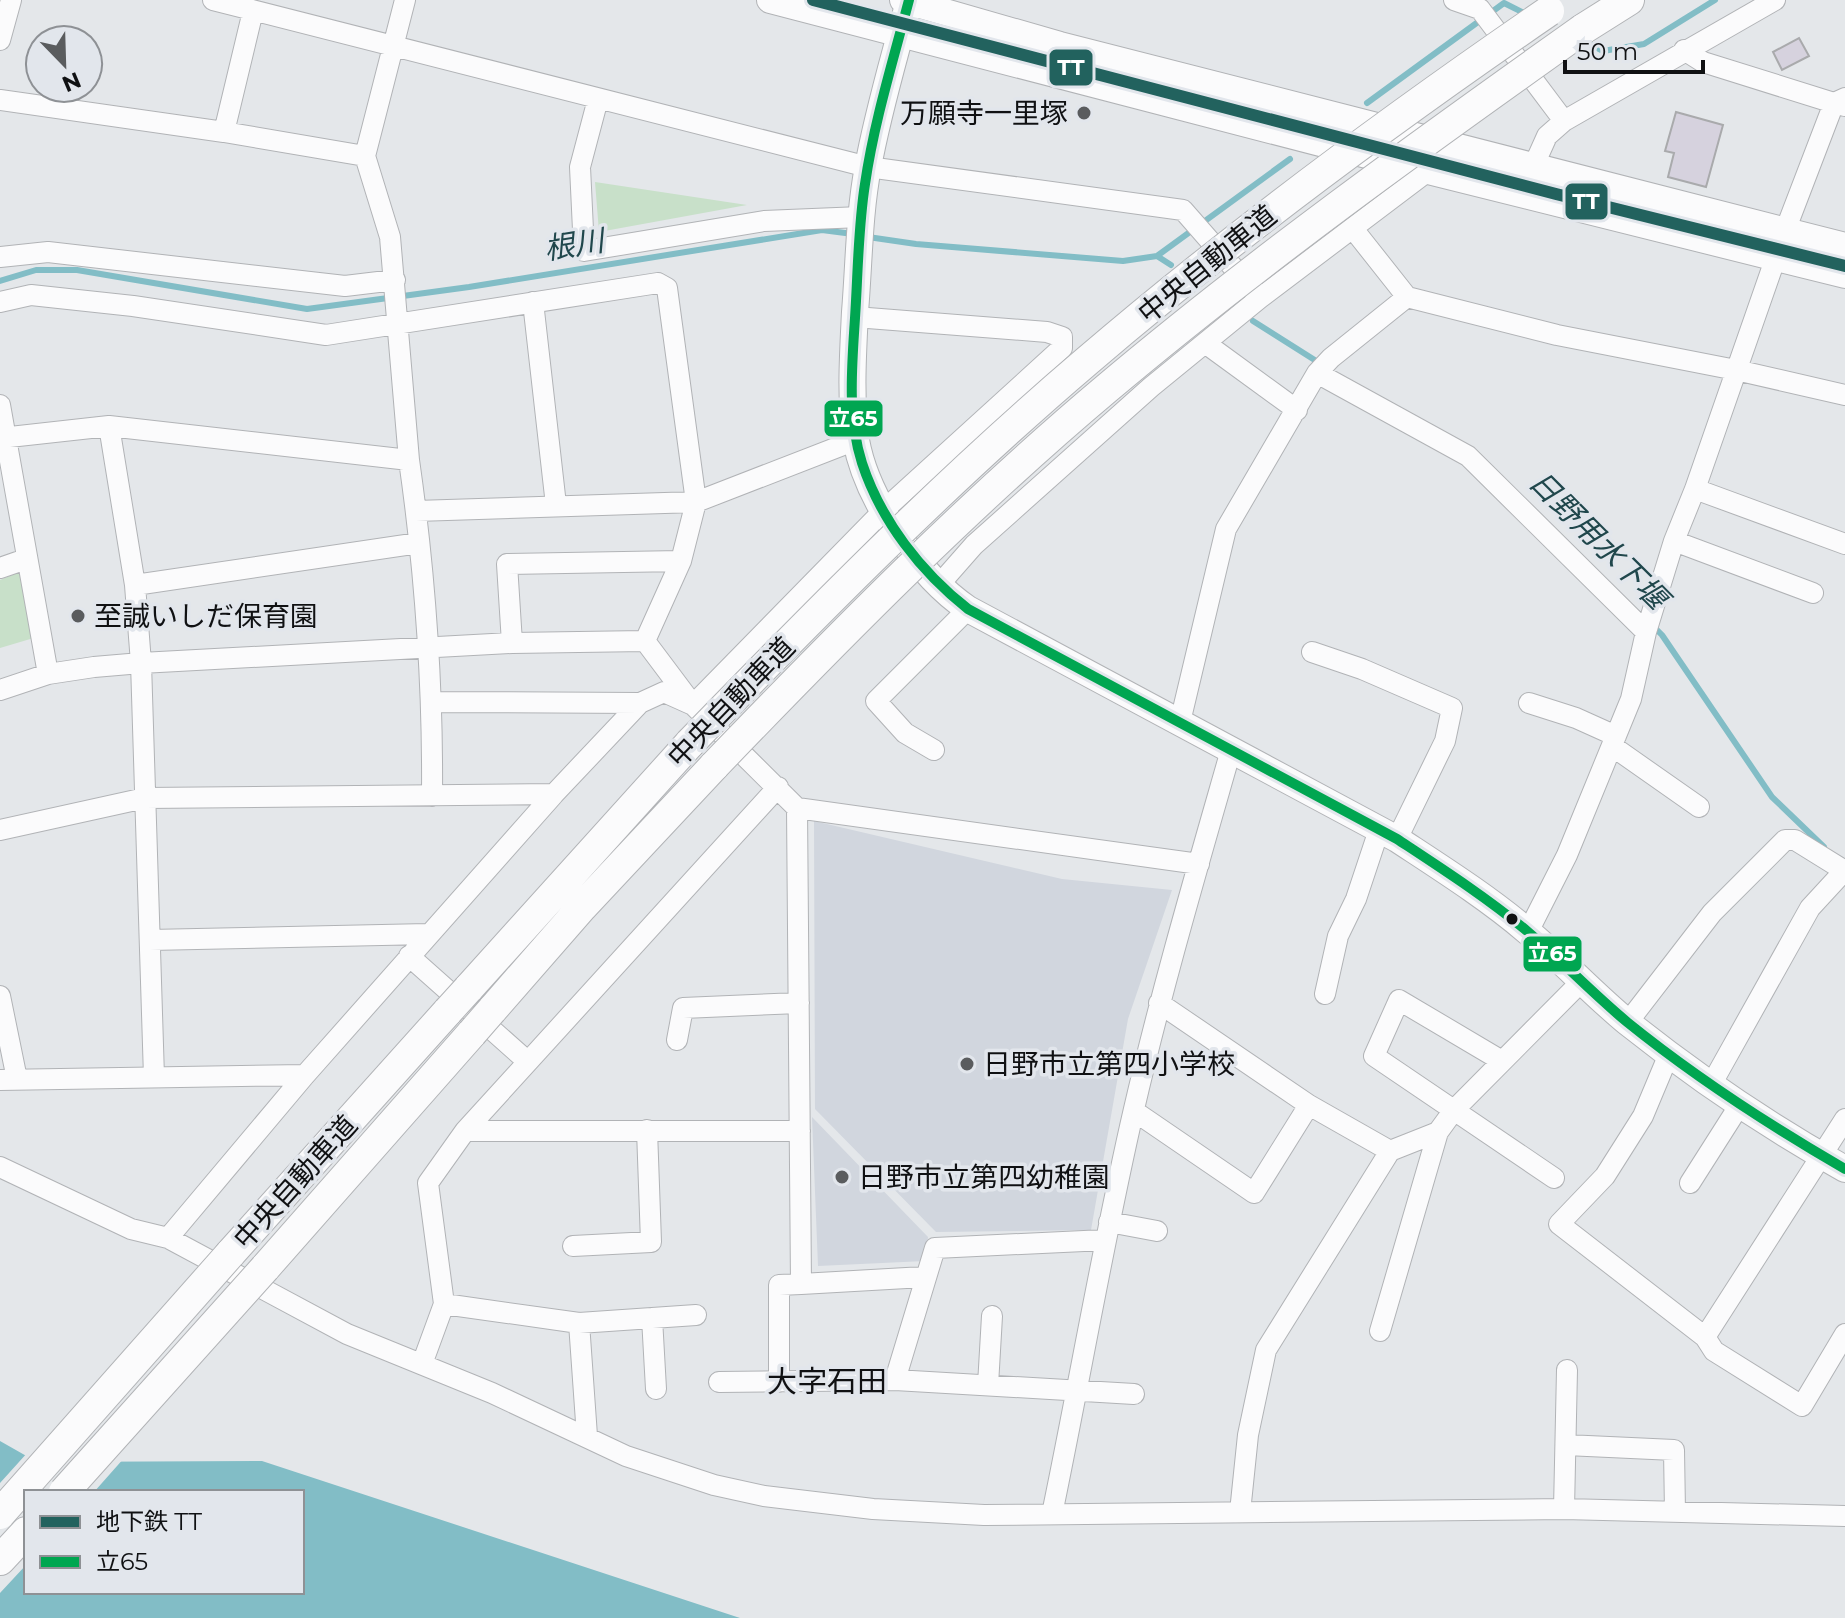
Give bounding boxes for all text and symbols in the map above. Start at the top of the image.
north arrow [24,24,104,104]
scale bar [1565,24,1703,74]
text: 50 m [1577,37,1638,66]
line badge: TT [1048,48,1094,87]
text: TT [1057,54,1085,81]
text: N [58,66,85,98]
place label: 万願寺一里塚 [900,96,1068,130]
marker: 万願寺一里塚 [1075,104,1093,122]
line badge: TT [1564,182,1609,221]
text: TT [1572,188,1600,215]
street label: 中央自動車道 [1131,198,1283,330]
water label: 根川 [541,221,609,267]
line badge: 立65 [823,399,884,438]
text: 立65 [828,405,878,432]
water label: 日野用水下堰 [1522,463,1679,620]
place label: 至誠いしだ保育園 [94,599,318,633]
marker: 至誠いしだ保育園 [69,607,87,625]
street label: 中央自動車道 [660,630,802,774]
unlabelled marker [1504,911,1520,927]
line badge: 立65 [1522,935,1583,973]
text: 立65 [1527,940,1577,967]
place label: 日野市立第四小学校 [983,1047,1235,1081]
marker: 日野市立第四小学校 [958,1055,976,1073]
street label: 中央自動車道 [226,1108,364,1256]
place label: 日野市立第四幼稚園 [858,1160,1110,1194]
marker: 日野市立第四幼稚園 [833,1168,851,1186]
district label: 大字石田 [767,1363,887,1400]
legend [24,1490,304,1594]
text: 地下鉄 TT [96,1507,202,1536]
text: 立65 [96,1547,148,1576]

